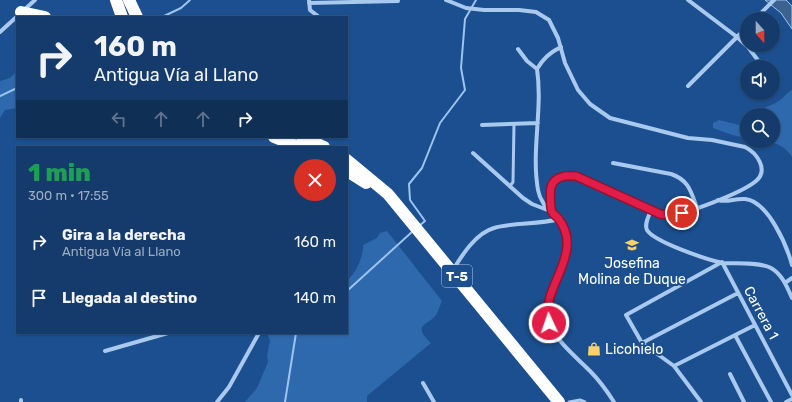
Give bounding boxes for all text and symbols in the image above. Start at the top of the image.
north arrow [740,12,780,52]
map controls [740,12,780,148]
text: 160 m [94,30,177,63]
icon: right [28,32,80,84]
button: sound [740,60,780,100]
text: Antigua Vía al Llano [94,64,259,86]
icon: left [108,108,130,130]
icon: ahead [150,108,172,130]
icon: ahead [192,108,214,130]
icon: right [234,108,256,130]
button: search [740,108,780,148]
text: 1 min [28,159,91,187]
button: close [294,159,336,201]
text: 300 m · 17:55 [28,188,109,203]
pin [665,196,699,230]
icon: arrive [671,202,693,224]
text: Gira a la derecha [62,226,186,244]
icon: right [28,231,50,253]
text: 160 m [294,233,336,251]
school or university icon: Josefina Molina de Duque [624,237,640,253]
text: Antigua Vía al Llano [62,244,181,259]
place label: Josefina Molina de Duque [578,255,686,288]
road number: T-5 [442,265,472,287]
street label: Carrera 1 [740,284,782,342]
icon: arrive [28,287,50,309]
text: Llegada al destino [62,289,197,307]
text: 140 m [294,289,336,307]
position arrow [528,302,570,344]
shop icon: Licohielo [586,341,602,357]
place label: Licohielo [605,341,663,358]

